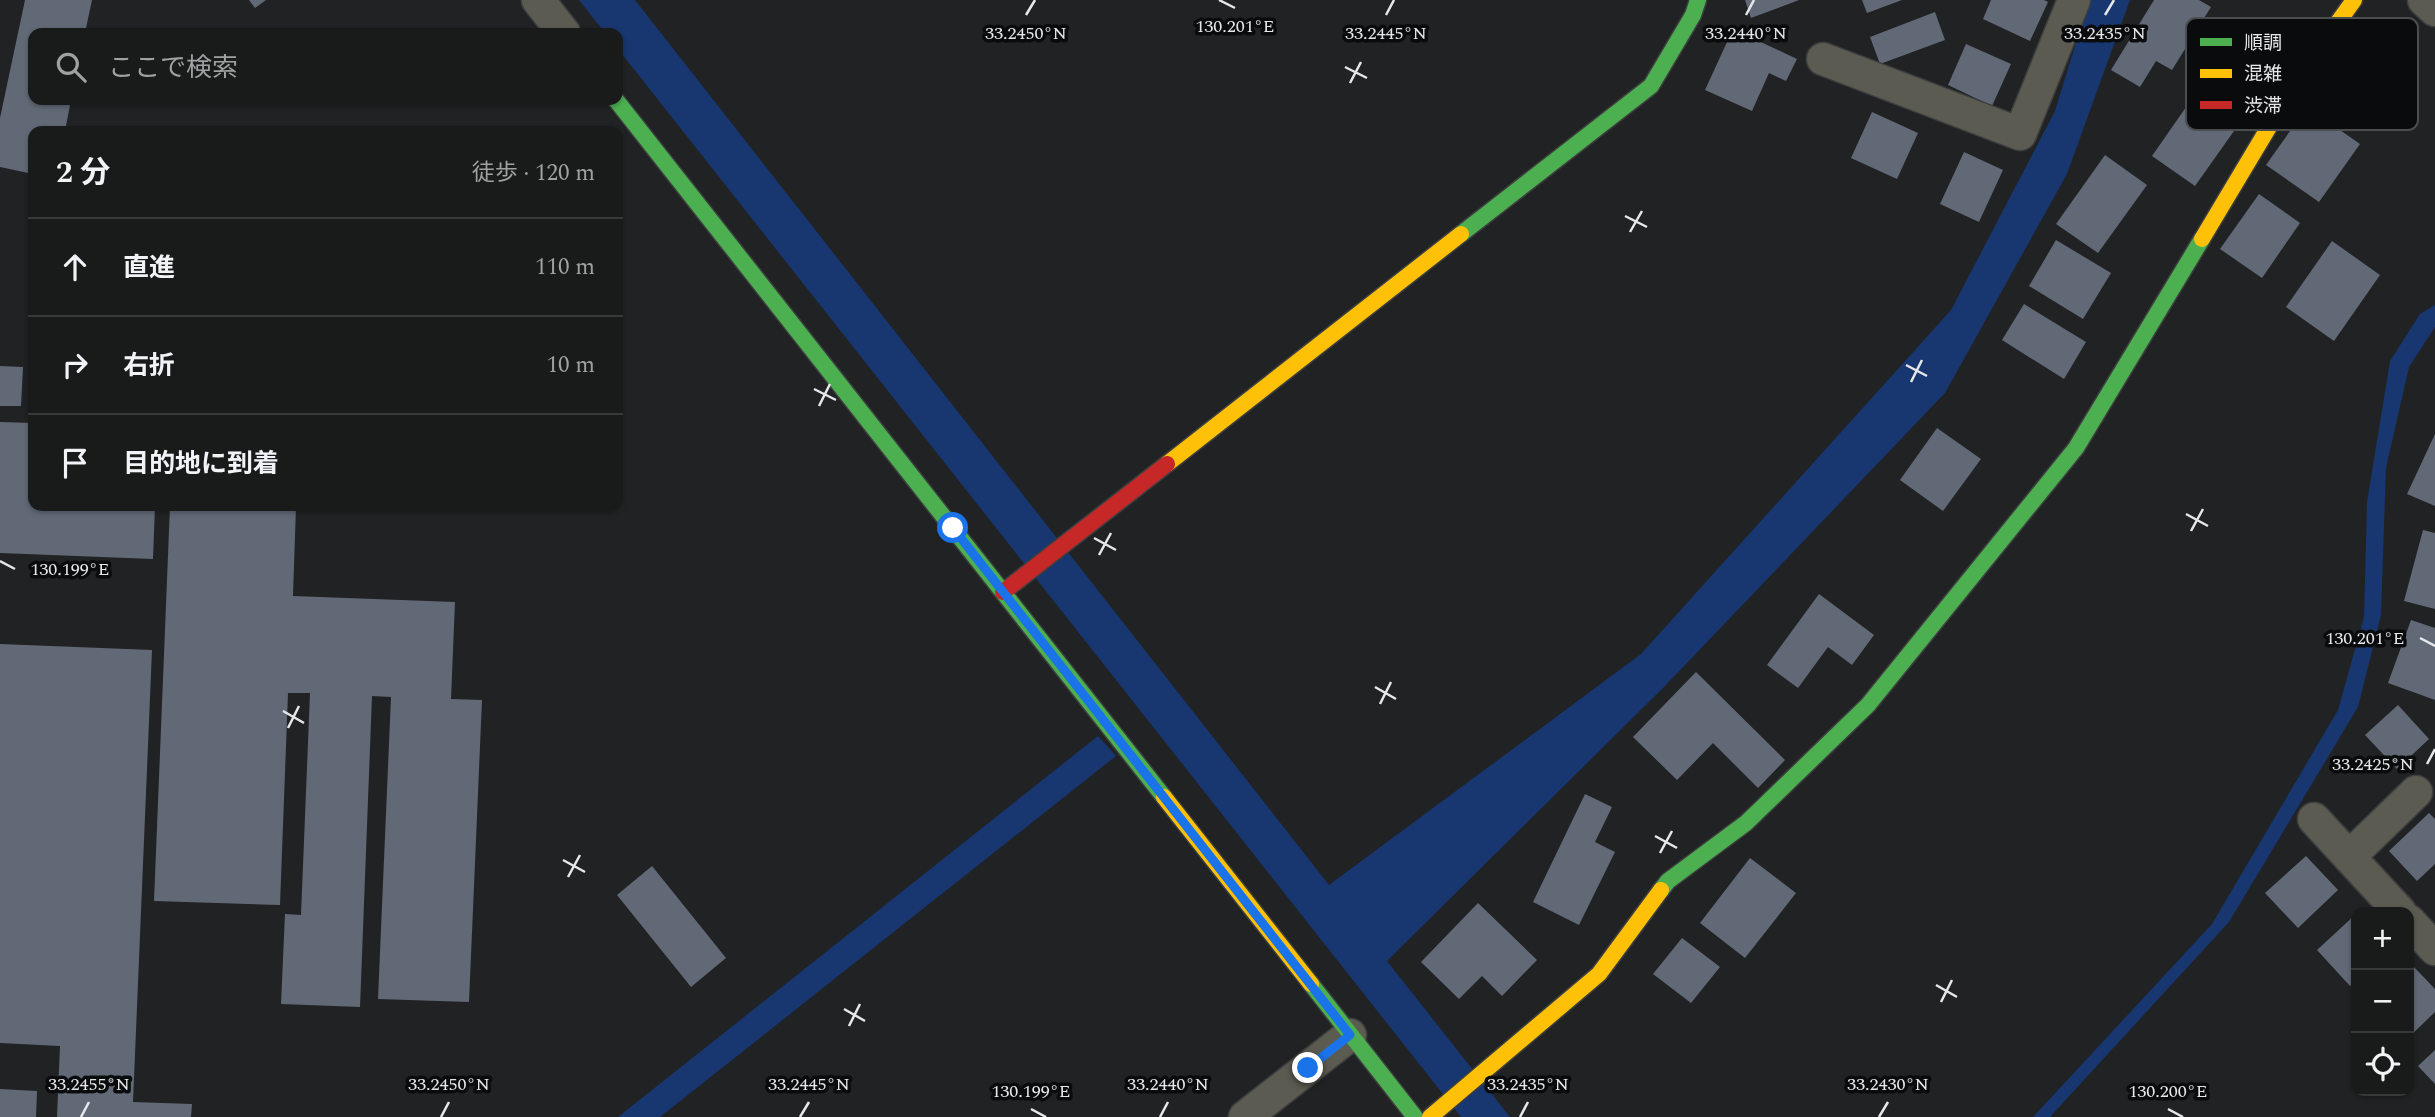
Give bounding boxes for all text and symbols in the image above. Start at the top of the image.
text: 130.201°E [1195,13,1275,40]
legend [2186,18,2418,130]
text: 33.2450°N [985,20,1067,47]
text: 33.2445°N [1345,20,1427,47]
text: 33.2440°N [1705,20,1787,47]
text: 33.2435°N [2064,20,2146,47]
search box [28,28,623,105]
text: 順調 [2244,29,2282,58]
icon: search [52,48,90,86]
text: ここで検索 [108,48,238,88]
text: 混雑 [2244,60,2282,89]
text: 渋滞 [2244,92,2282,121]
text: 2 分 [56,150,110,196]
text: 徒歩 · 120 m [472,156,595,191]
icon: ahead [56,248,94,286]
text: 直進 [123,248,175,288]
text: 110 m [535,250,595,285]
icon: right [56,346,94,384]
text: 右折 [123,346,175,386]
text: 10 m [546,348,595,383]
icon: arrive [56,444,94,482]
text: 目的地に到着 [123,444,279,484]
route start [937,512,968,543]
text: 130.199°E [30,556,110,583]
text: 130.201°E [2325,625,2405,652]
text: 33.2425°N [2332,751,2414,778]
map controls [2351,907,2414,1096]
button: + [2351,907,2414,970]
button: − [2351,970,2414,1033]
button: locate [2351,1033,2414,1096]
route end [1292,1052,1323,1083]
text: 33.2455°N [48,1071,130,1098]
text: 33.2450°N [408,1071,490,1098]
text: 33.2445°N [768,1071,850,1098]
text: 33.2440°N [1127,1071,1209,1098]
text: 33.2435°N [1487,1071,1569,1098]
text: 33.2430°N [1847,1071,1929,1098]
text: 130.199°E [991,1078,1071,1105]
text: 130.200°E [2128,1078,2208,1105]

